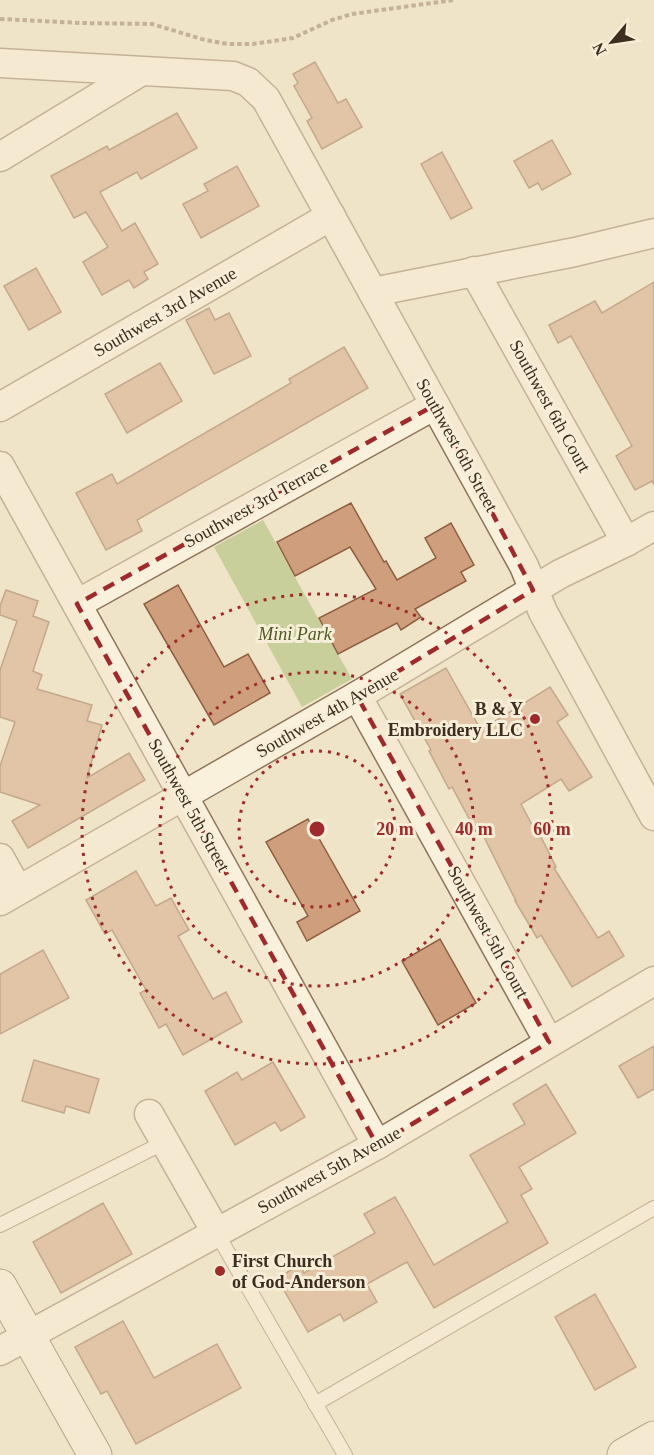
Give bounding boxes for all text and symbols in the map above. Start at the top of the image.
north arrow [582,12,642,72]
text: N [589,39,610,58]
street label: Southwest 3rd Avenue [90,263,240,361]
street label: Southwest 6th Court [505,336,595,476]
street label: Southwest 6th Street [412,375,502,515]
street label: Southwest 3rd Terrace [181,456,331,552]
park label: Mini Park [257,624,333,644]
street label: Southwest 4th Avenue [252,664,402,762]
place label: B & Y Embroidery LLC [388,699,523,740]
marker: B & Y Embroidery LLC [528,712,542,726]
street label: Southwest 5th Street [144,735,234,875]
centre of rings [307,819,327,839]
text: 20 m [376,819,414,839]
text: 40 m [455,819,493,839]
text: 60 m [533,819,571,839]
street label: Southwest 5th Court [443,862,533,1002]
street label: Southwest 5th Avenue [254,1122,404,1218]
place label: First Church of God-Anderson [232,1251,366,1292]
marker: First Church of God-Anderson [213,1264,227,1278]

